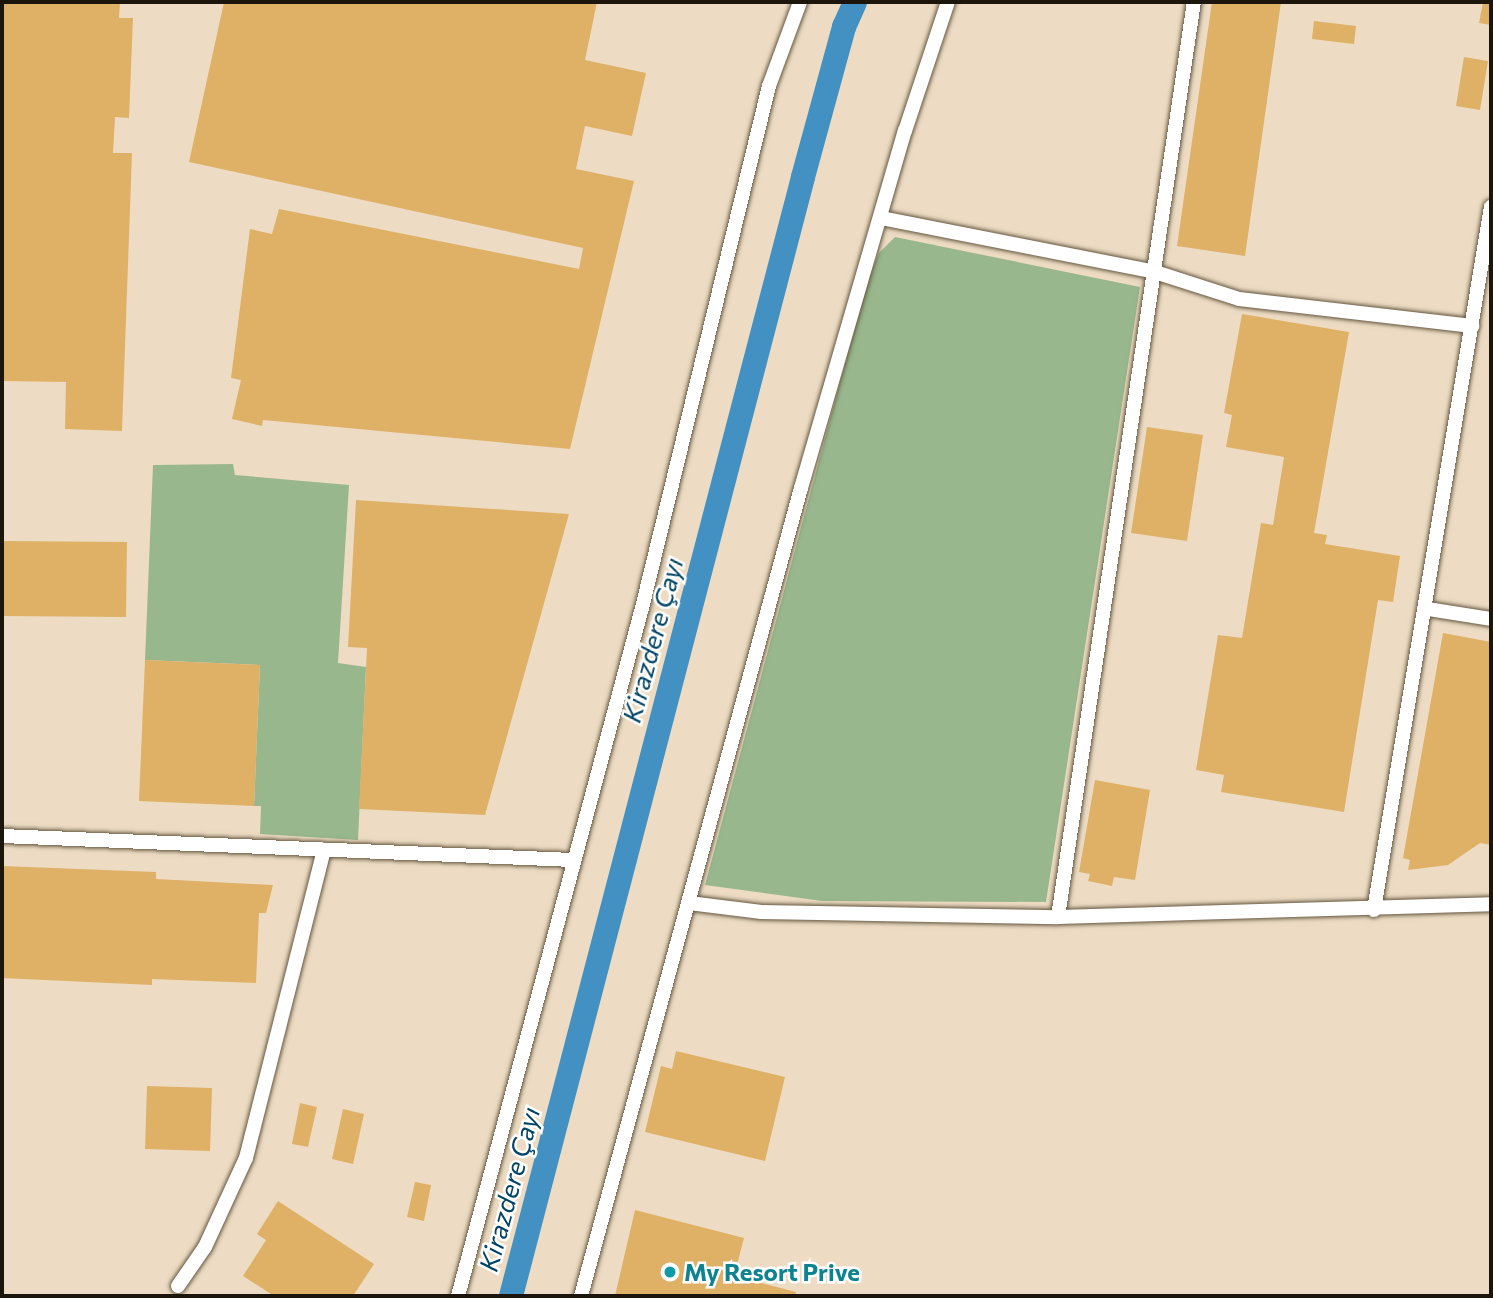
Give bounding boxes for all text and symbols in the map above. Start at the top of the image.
water label: Kirazdere Çayı [615,554,689,726]
water label: Kirazdere Çayı [472,1103,546,1275]
place label: My Resort Prive [684,1258,860,1286]
marker: My Resort Prive [662,1264,678,1280]

